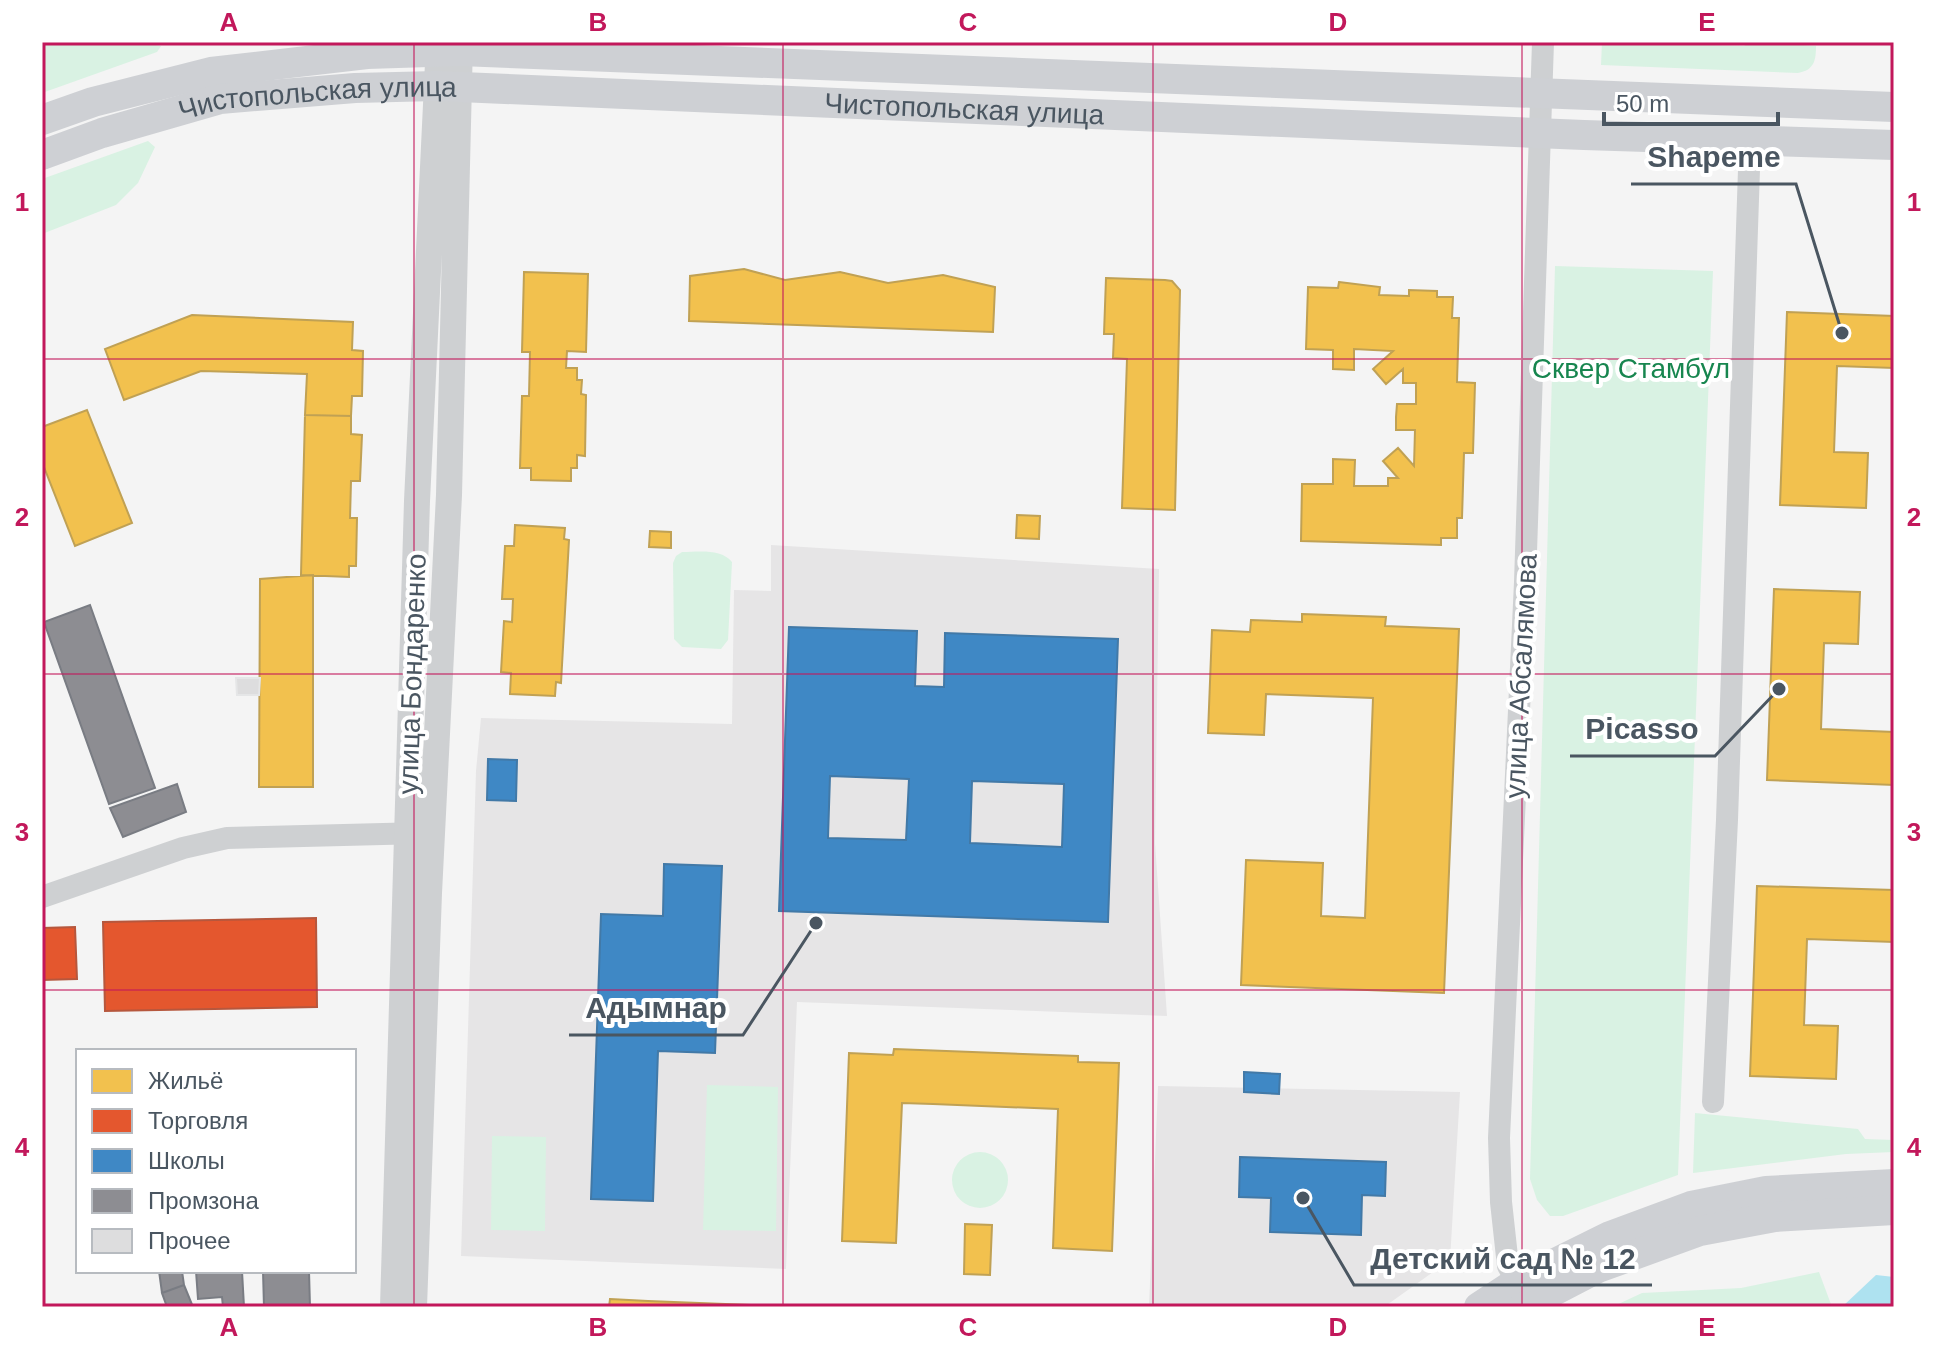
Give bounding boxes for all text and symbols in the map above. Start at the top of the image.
text: A [220,7,239,37]
text: B [589,7,607,37]
text: C [959,7,978,37]
text: D [1329,7,1347,37]
text: E [1698,7,1716,37]
street label: Чистопольская улица [175,70,458,126]
scale bar [1604,76,1778,126]
street label: Чистопольская улица [824,87,1105,130]
text: 50 m [1616,90,1669,117]
callout: Shapeme [1631,130,1796,184]
text: Shapeme [1647,140,1781,173]
text: 1 [15,187,29,217]
text: 1 [1907,187,1921,217]
park label: Сквер Стамбул [1532,353,1730,384]
text: 2 [15,502,29,532]
text: 2 [1907,502,1921,532]
street label: улица Абсалямова [1499,552,1543,799]
street label: улица Бондаренко [392,553,432,795]
callout: Picasso [1570,702,1715,756]
text: Picasso [1585,712,1699,745]
text: 3 [15,817,29,847]
text: 3 [1907,817,1921,847]
callout: Адымнар [569,981,743,1035]
text: Адымнар [585,991,727,1024]
legend [76,1049,356,1273]
text: Жильё [148,1067,223,1094]
text: Торговля [148,1107,248,1134]
text: 4 [15,1132,30,1162]
text: 4 [1907,1132,1922,1162]
text: Школы [148,1147,225,1174]
text: Промзона [148,1187,260,1214]
text: Прочее [148,1227,231,1254]
callout: Детский сад № 12 [1354,1231,1652,1285]
text: Детский сад № 12 [1370,1242,1636,1275]
text: A [220,1312,239,1342]
text: B [589,1312,607,1342]
text: C [959,1312,978,1342]
text: D [1329,1312,1347,1342]
text: E [1698,1312,1716,1342]

